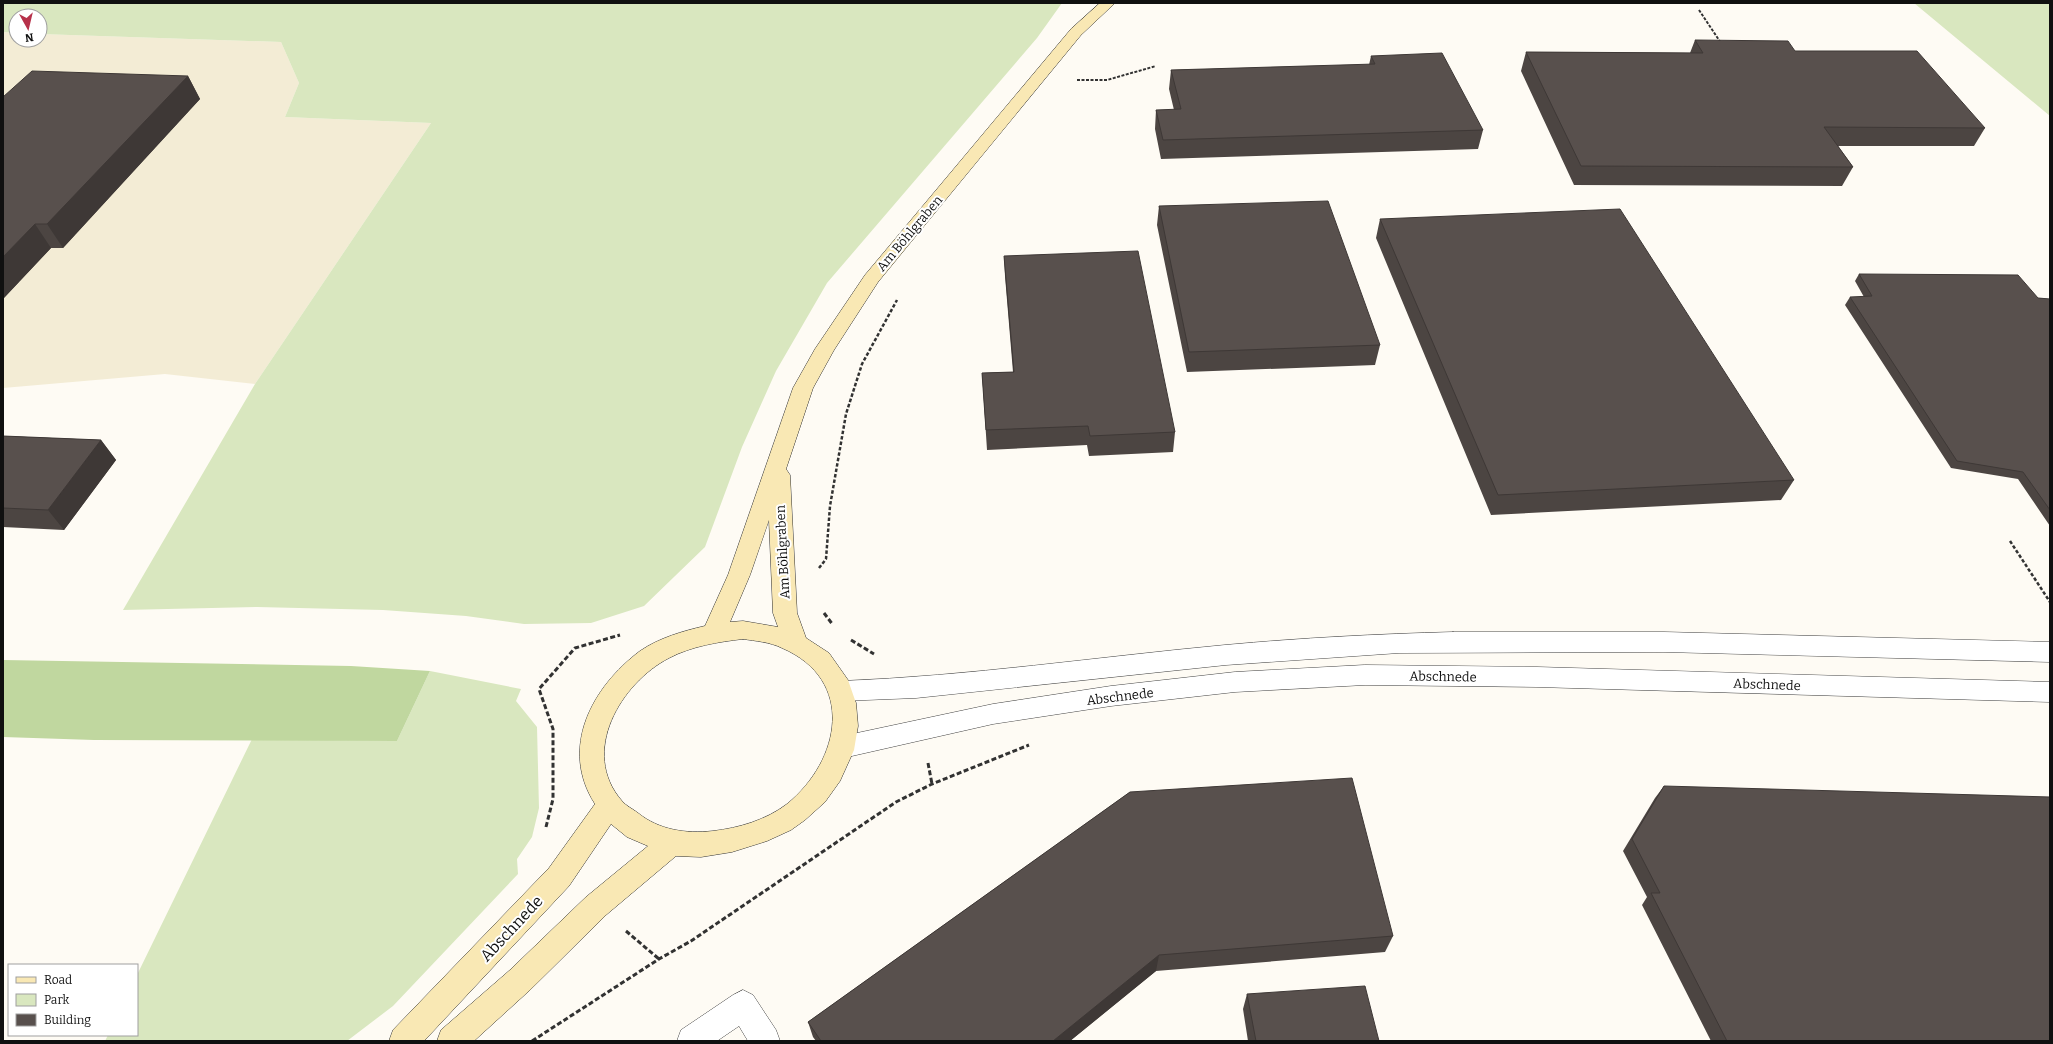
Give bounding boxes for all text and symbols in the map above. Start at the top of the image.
north arrow [8,8,48,48]
text: N [24,30,34,45]
street label: Am Böhlgraben [873,192,946,274]
street label: Am Böhlgraben [773,504,792,599]
street label: Abschnede [1409,668,1477,685]
street label: Abschnede [1733,676,1801,693]
street label: Abschnede [1086,685,1154,708]
street label: Abschnede [476,891,547,965]
legend [8,964,138,1036]
text: Road [44,973,72,987]
text: Park [44,993,70,1007]
text: Building [44,1013,91,1027]

